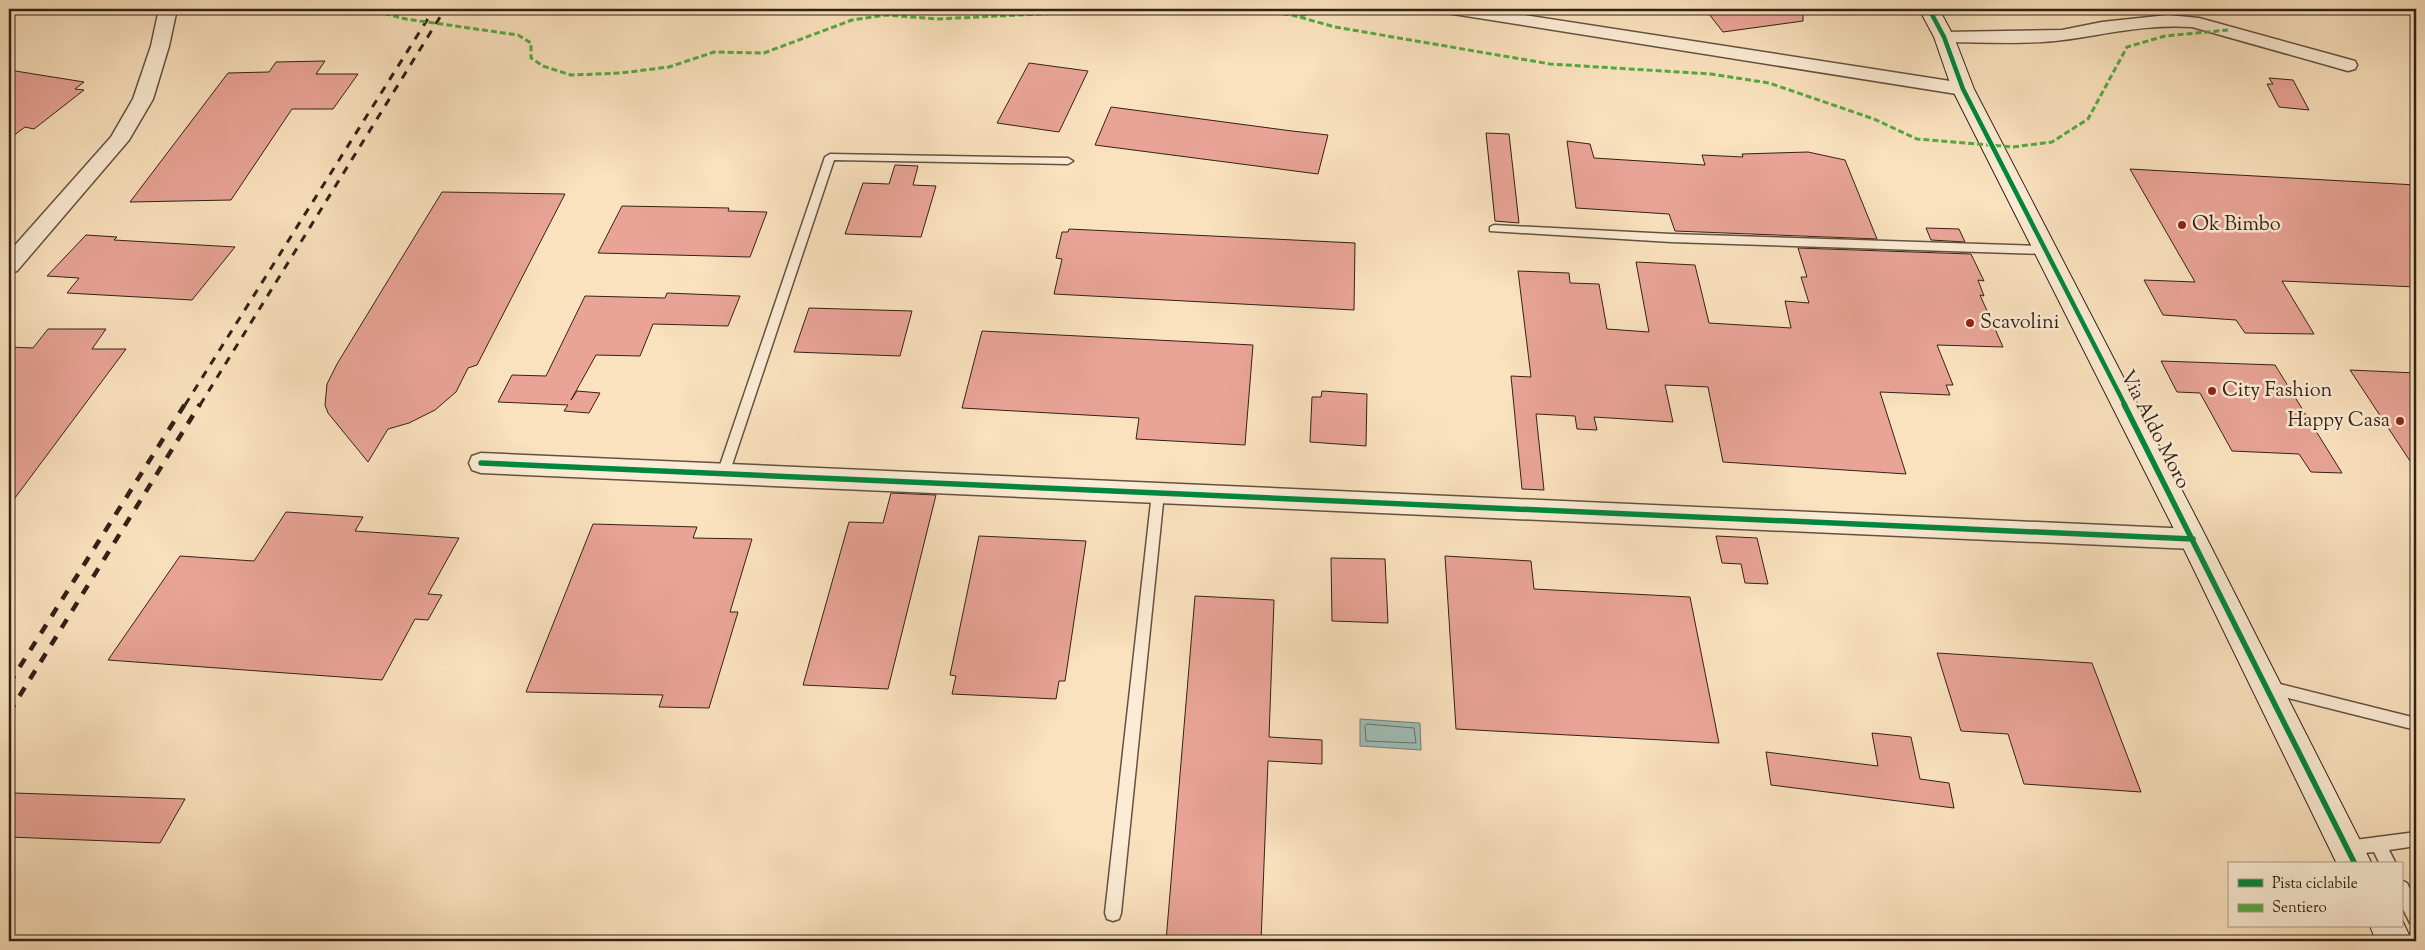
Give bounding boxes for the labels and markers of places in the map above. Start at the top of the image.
place label: Ok Bimbo [2192,211,2281,240]
marker: Ok Bimbo [2176,219,2188,231]
place label: Scavolini [1980,309,2060,338]
marker: Scavolini [1964,317,1976,329]
place label: City Fashion [2222,377,2333,406]
marker: City Fashion [2206,385,2218,397]
place label: Happy Casa [2287,407,2390,436]
marker: Happy Casa [2394,415,2406,427]

